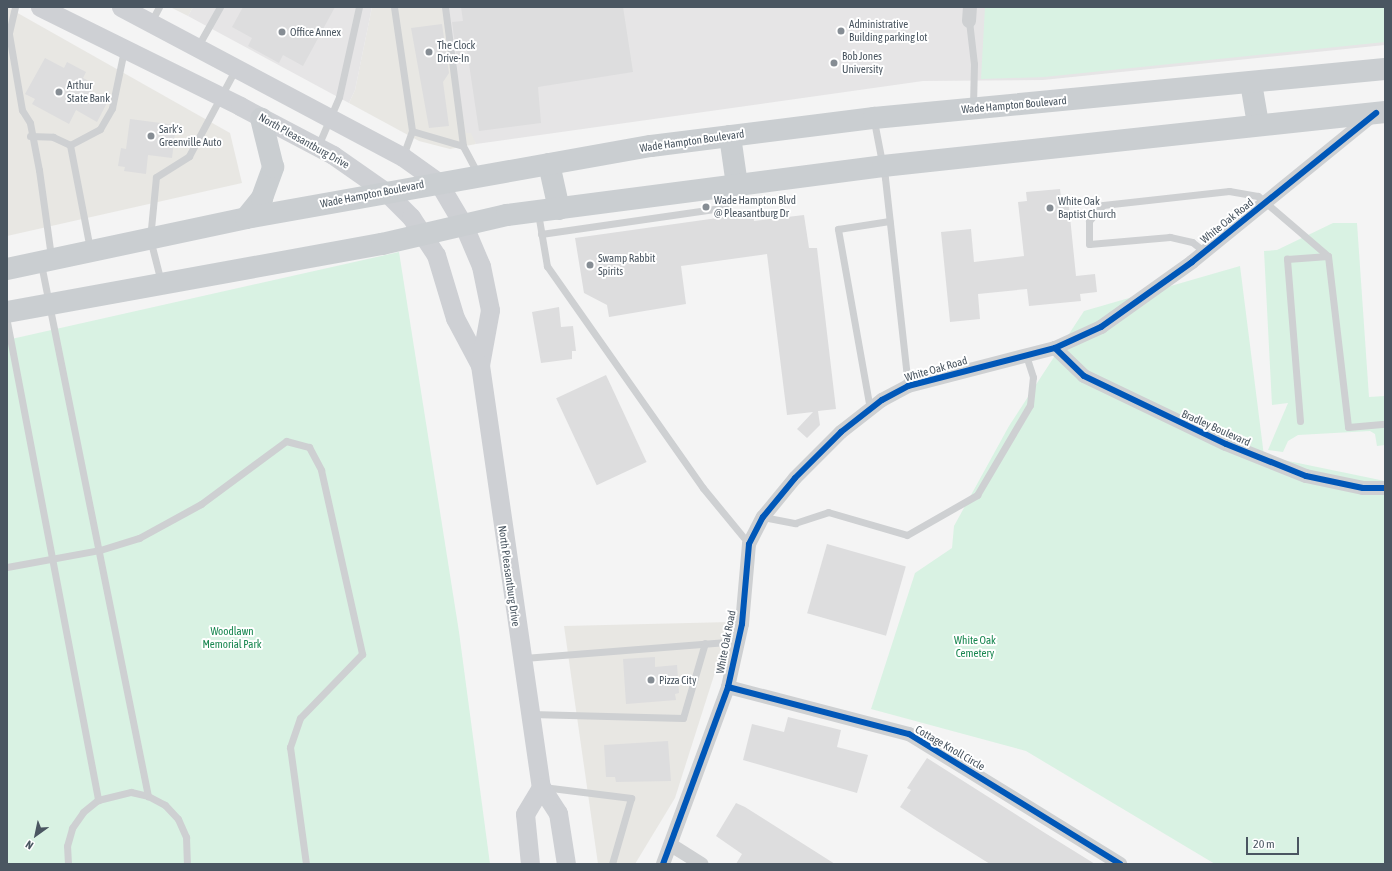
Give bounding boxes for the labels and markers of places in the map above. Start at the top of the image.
place label: Administrative Building parking lot [849,18,928,44]
place label: Office Annex [290,25,341,39]
marker: Administrative Building parking lot [836,26,846,36]
marker: Office Annex [277,27,287,37]
place label: The Clock Drive-In [437,39,475,65]
marker: The Clock Drive-In [424,47,434,57]
place label: Bob Jones University [842,50,883,76]
marker: Bob Jones University [829,58,839,68]
place label: Arthur State Bank [67,79,110,105]
marker: Arthur State Bank [54,87,64,97]
place label: Sark's Greenville Auto [159,123,222,149]
marker: Sark's Greenville Auto [146,131,156,141]
place label: Wade Hampton Blvd @ Pleasantburg Dr [714,194,796,220]
place label: White Oak Baptist Church [1058,195,1116,221]
marker: Wade Hampton Blvd @ Pleasantburg Dr [701,202,711,212]
marker: White Oak Baptist Church [1045,203,1055,213]
place label: Swamp Rabbit Spirits [598,252,655,278]
marker: Swamp Rabbit Spirits [585,260,595,270]
place label: Pizza City [659,673,696,687]
marker: Pizza City [646,675,656,685]

